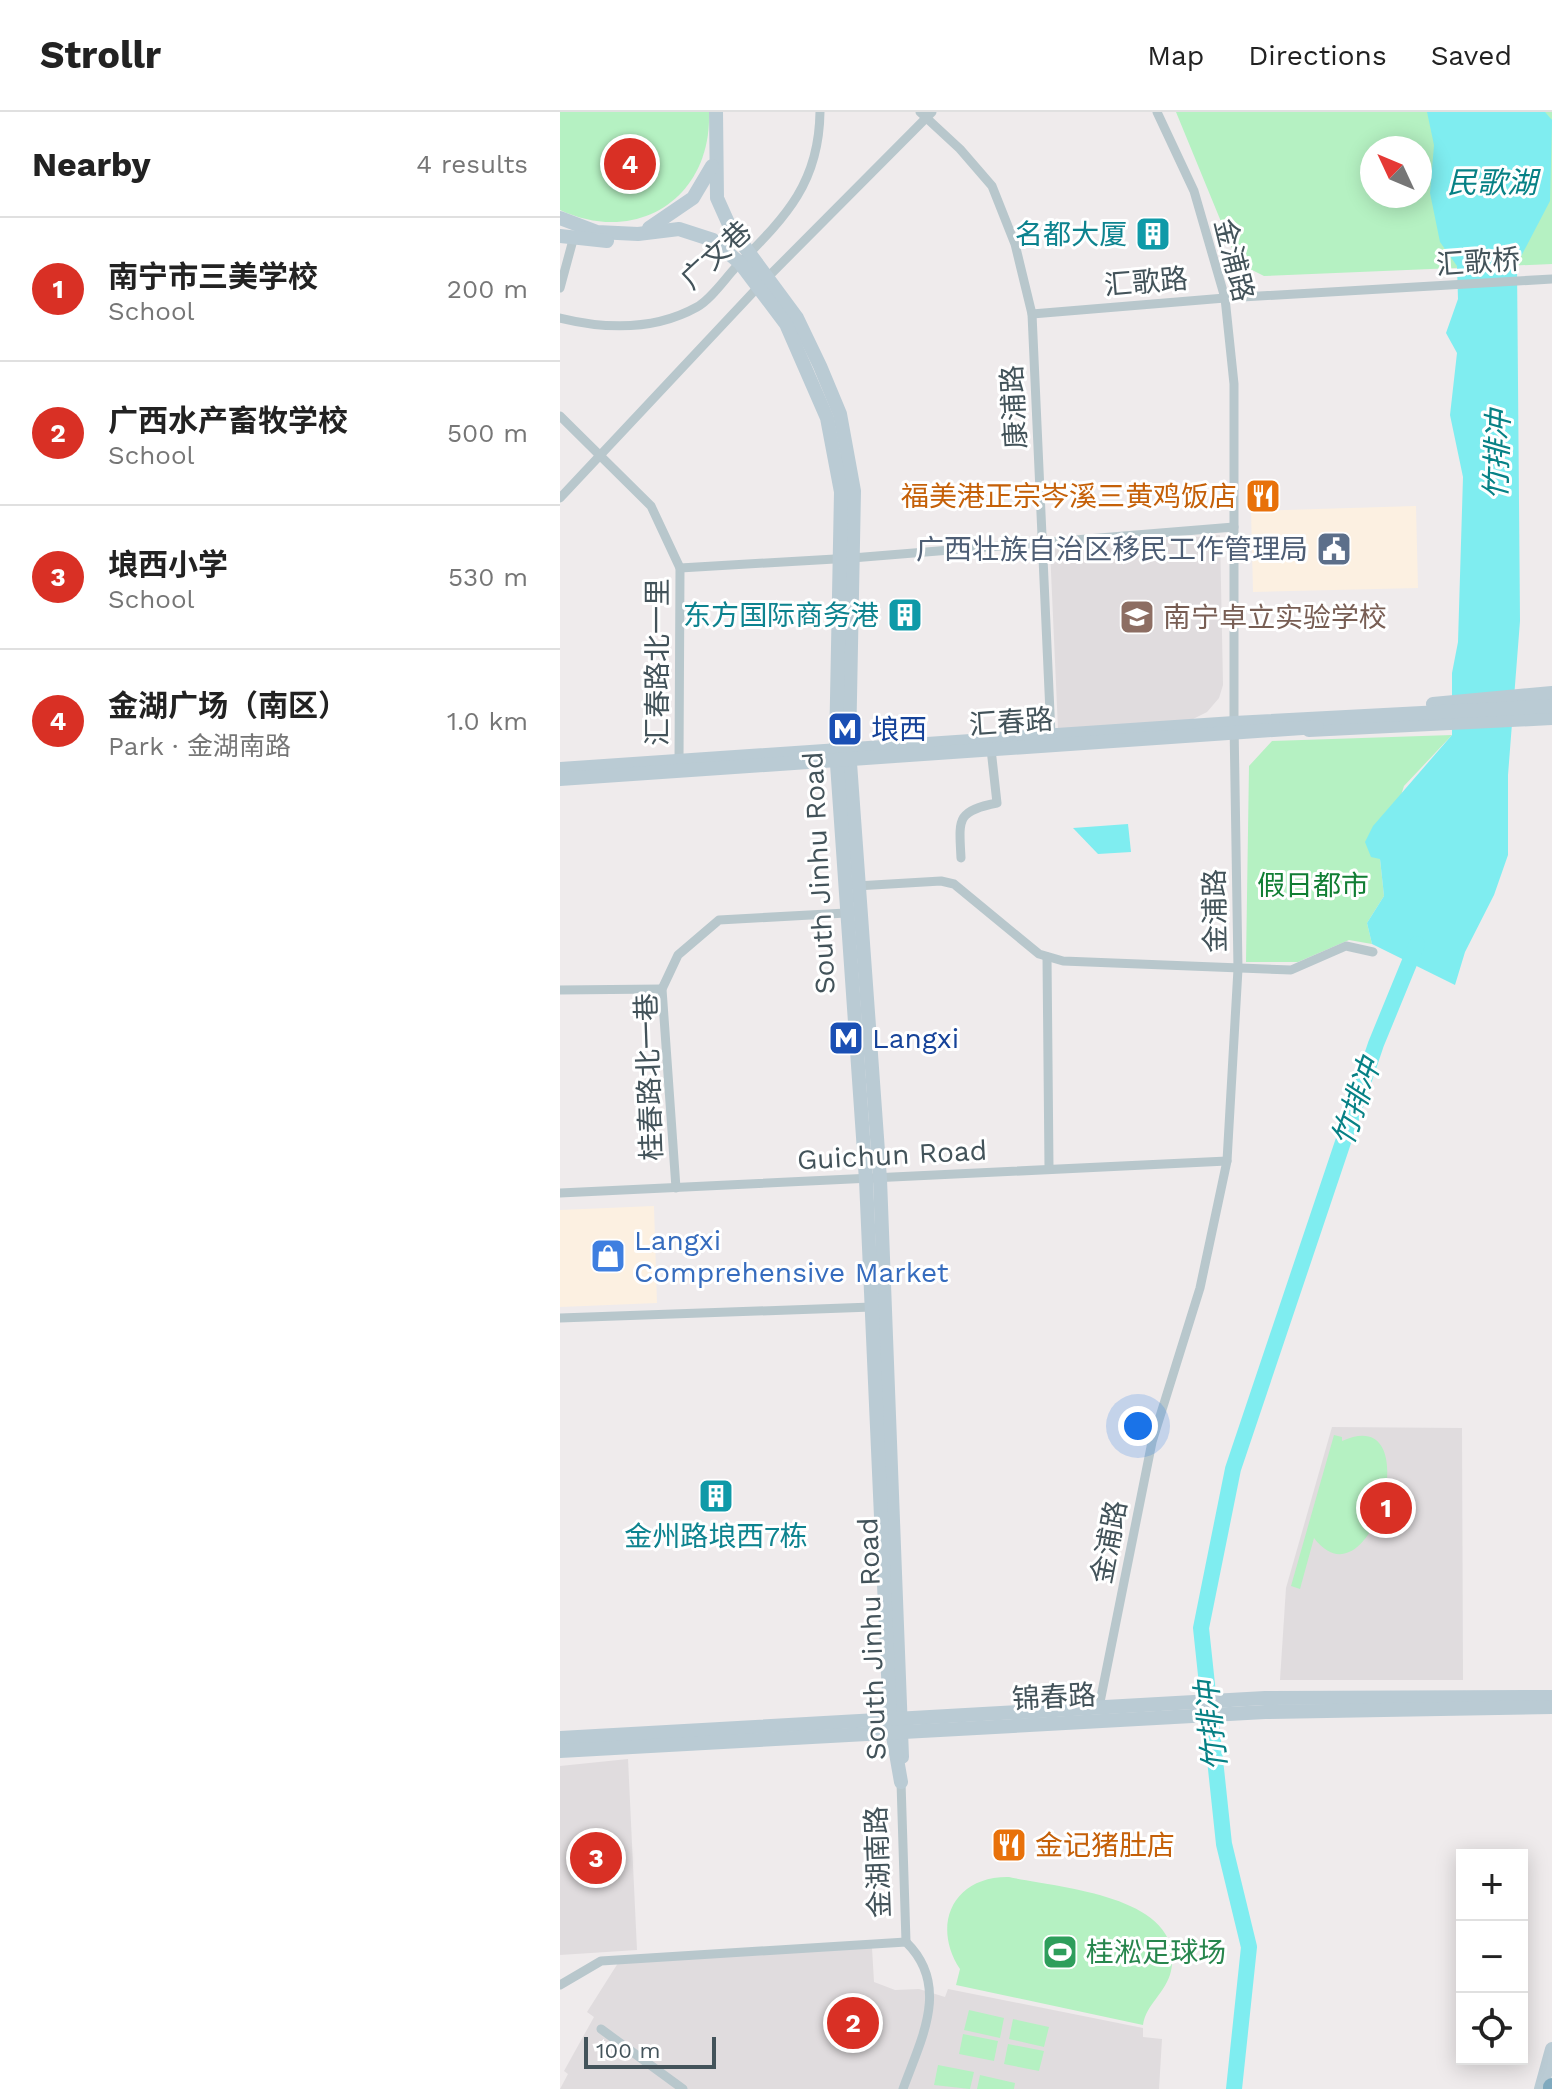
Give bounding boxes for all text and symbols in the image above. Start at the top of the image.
text: Strollr [40,33,161,77]
text: Map [1147,39,1204,72]
text: Directions [1248,39,1387,72]
text: Saved [1431,39,1512,72]
pin: 4 [604,134,656,194]
north arrow [1360,136,1432,208]
text: Nearby [32,144,151,184]
text: 4 results [416,149,528,179]
water label: 民歌湖 [1447,165,1541,200]
street label: 广文巷 [674,214,758,296]
building icon: 名都大厦 [1134,215,1172,253]
street label: 金浦路 [1208,215,1260,305]
place label: 名都大厦 [1015,218,1127,251]
street label: 汇歌桥 [1435,243,1521,281]
text: 南宁市三美学校 [108,259,318,294]
street label: 汇歌路 [1103,262,1189,302]
text: 1 [52,274,64,304]
text: 200 m [447,274,528,304]
text: School [108,296,194,326]
street label: 康浦路 [995,364,1033,450]
text: 广西水产畜牧学校 [108,403,348,438]
water label: 竹排冲 [1478,406,1516,501]
text: 2 [50,418,66,448]
text: 500 m [447,418,528,448]
text: School [108,440,194,470]
restaurant icon: 福美港正宗岑溪三黄鸡饭店 [1244,477,1282,515]
place label: 福美港正宗岑溪三黄鸡饭店 [901,480,1237,513]
public building icon: 广西壮族自治区移民工作管理局 [1315,530,1353,568]
place label: 广西壮族自治区移民工作管理局 [916,533,1308,566]
text: 埌西小学 [108,547,228,582]
text: 3 [50,562,66,592]
text: 530 m [448,562,528,592]
street label: 汇春路北一里 [641,578,674,746]
text: School [108,584,194,614]
building icon: 东方国际商务港 [886,596,924,634]
school or university icon: 南宁卓立实验学校 [1118,598,1156,636]
place label: 东方国际商务港 [683,599,879,632]
place label: 南宁卓立实验学校 [1163,601,1387,634]
text: 金湖广场（南区） [108,688,348,723]
street label: 汇春路 [968,703,1054,741]
text: 4 [50,706,66,736]
text: 1.0 km [447,706,528,736]
metro station icon: 埌西 [826,710,864,748]
place label: 埌西 [871,713,927,746]
text: Park · 金湖南路 [108,731,291,761]
street label: South Jinhu Road [796,751,842,995]
street label: 金浦路 [1198,869,1232,953]
park label: 假日都市 [1257,869,1369,902]
street label: 桂春路北一巷 [630,992,668,1162]
metro station icon: Langxi [827,1019,865,1057]
place label: Langxi [872,1022,959,1055]
water label: 竹排冲 [1325,1051,1388,1150]
street label: Guichun Road [796,1134,988,1176]
place label: Langxi Comprehensive Market [634,1224,949,1289]
shop icon: Langxi Comprehensive Market [589,1237,627,1275]
your location [1118,1406,1158,1446]
building icon: 金州路埌西7栋 [697,1477,735,1515]
pin: 1 [1360,1478,1412,1538]
street label: 金浦路 [1085,1498,1133,1586]
street label: South Jinhu Road [851,1517,893,1761]
place label: 金州路埌西7栋 [624,1520,808,1553]
water label: 竹排冲 [1189,1676,1233,1773]
street label: 锦春路 [1011,1678,1097,1716]
street label: 金湖南路 [860,1805,896,1919]
restaurant icon: 金记猪肚店 [990,1826,1028,1864]
pin: 3 [570,1828,622,1888]
place label: 金记猪肚店 [1035,1829,1175,1862]
map controls [1456,1849,1528,2065]
button: + [1456,1849,1528,1921]
button: − [1456,1921,1528,1993]
sports icon: 桂淞足球场 [1041,1933,1079,1971]
place label: 桂淞足球场 [1086,1936,1226,1969]
pin: 2 [827,1993,879,2053]
button: locate [1456,1993,1528,2065]
scale bar [584,2033,716,2069]
text: 100 m [596,2038,660,2063]

